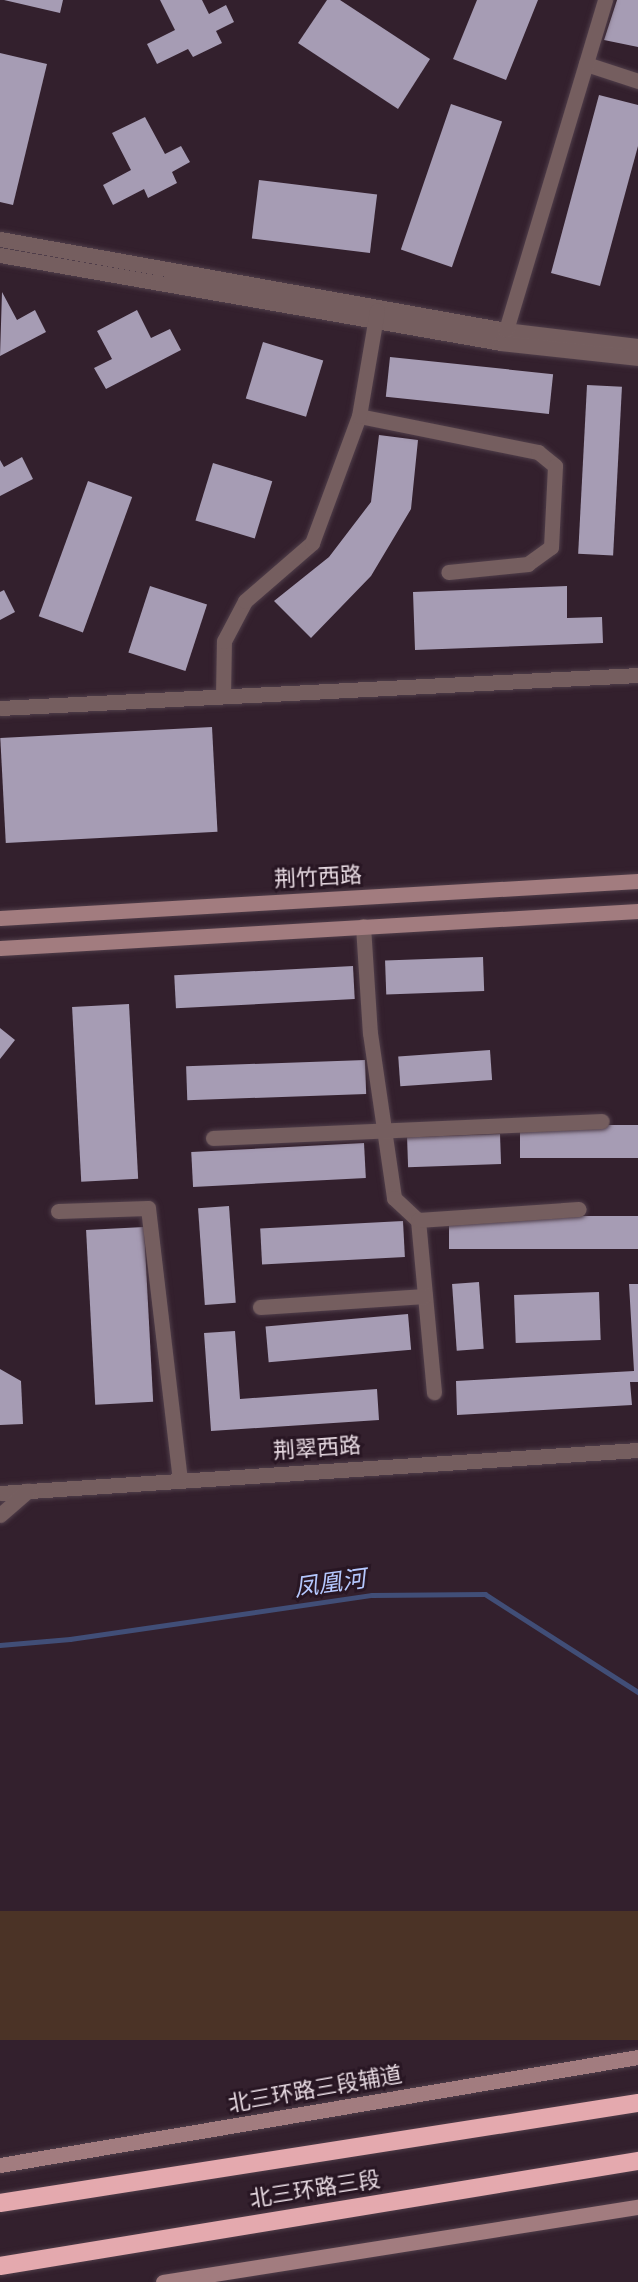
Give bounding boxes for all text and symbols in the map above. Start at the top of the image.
street label: 荆竹西路 [273,862,363,892]
street label: 荆翠西路 [272,1432,362,1464]
water label: 凤凰河 [292,1564,368,1602]
street label: 北三环路三段辅道 [226,2061,404,2117]
street label: 北三环路三段 [248,2166,382,2212]

